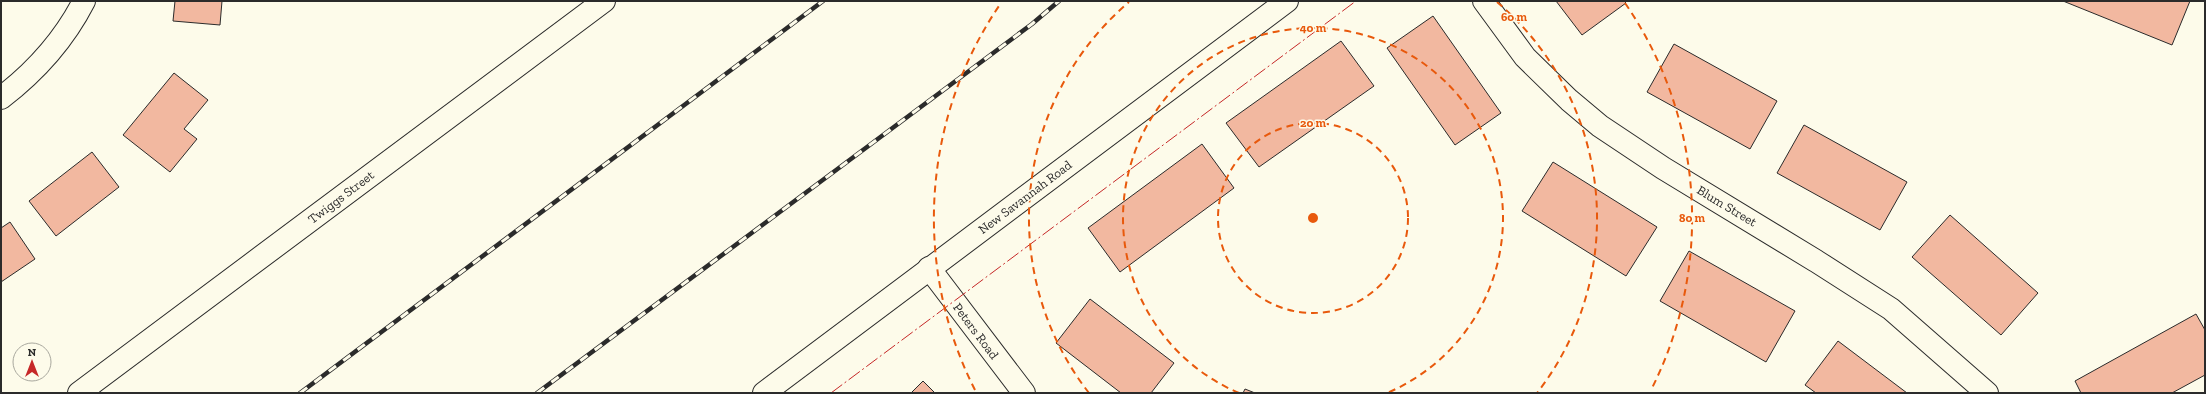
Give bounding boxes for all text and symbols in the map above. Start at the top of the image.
text: 60 m [1501,10,1528,24]
text: 40 m [1300,21,1327,35]
text: 20 m [1300,116,1327,130]
street label: New Savannah Road [975,157,1075,237]
street label: Twiggs Street [305,167,377,227]
street label: Blum Street [1694,182,1760,230]
centre of rings [1306,211,1320,225]
text: 80 m [1679,211,1706,225]
street label: Peters Road [950,300,1002,362]
north arrow [12,342,52,382]
text: N [28,346,37,359]

